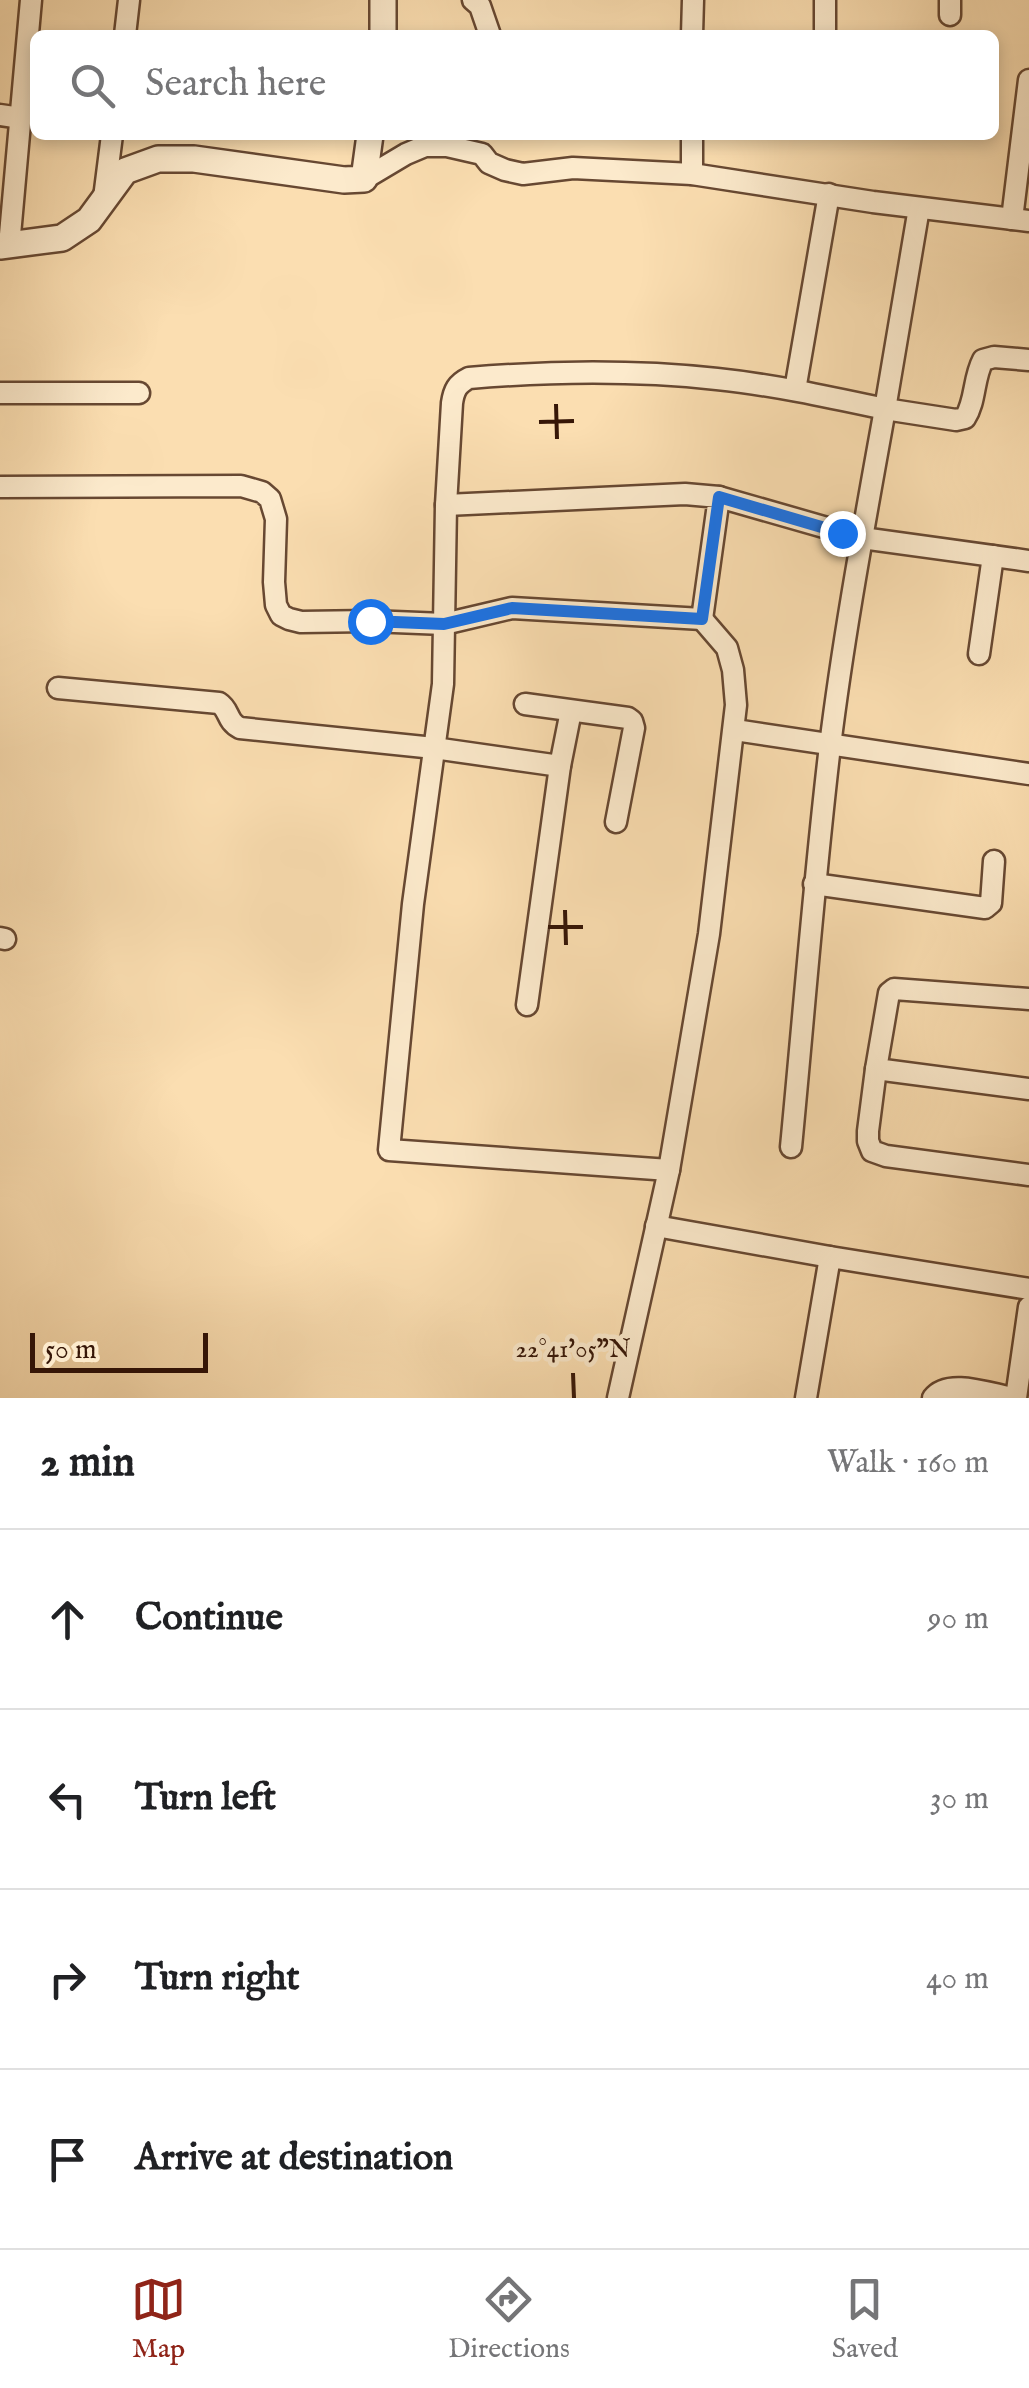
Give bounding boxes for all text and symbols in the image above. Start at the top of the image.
search box [30,30,999,140]
icon: search [65,58,120,113]
text: Search here [145,61,326,109]
route end [820,511,866,557]
route start [348,599,394,645]
scale bar [30,1328,208,1372]
text: 50 m [45,1333,97,1368]
text: 22°41'05"N [515,1334,631,1366]
text: 2 min [40,1437,135,1490]
text: Walk · 160 m [827,1443,989,1484]
icon: ahead [40,1592,95,1647]
text: Continue [135,1595,283,1643]
text: 90 m [928,1599,989,1640]
icon: left [40,1772,95,1827]
text: Turn left [135,1775,276,1823]
text: 30 m [930,1779,989,1820]
icon: right [40,1952,95,2007]
text: Turn right [135,1955,299,2003]
text: 40 m [926,1959,989,2000]
icon: arrive [40,2132,95,2187]
text: Arrive at destination [135,2135,453,2183]
tab: Map [131,2272,186,2367]
tab: Directions [448,2272,570,2367]
tab: Saved [832,2272,898,2367]

